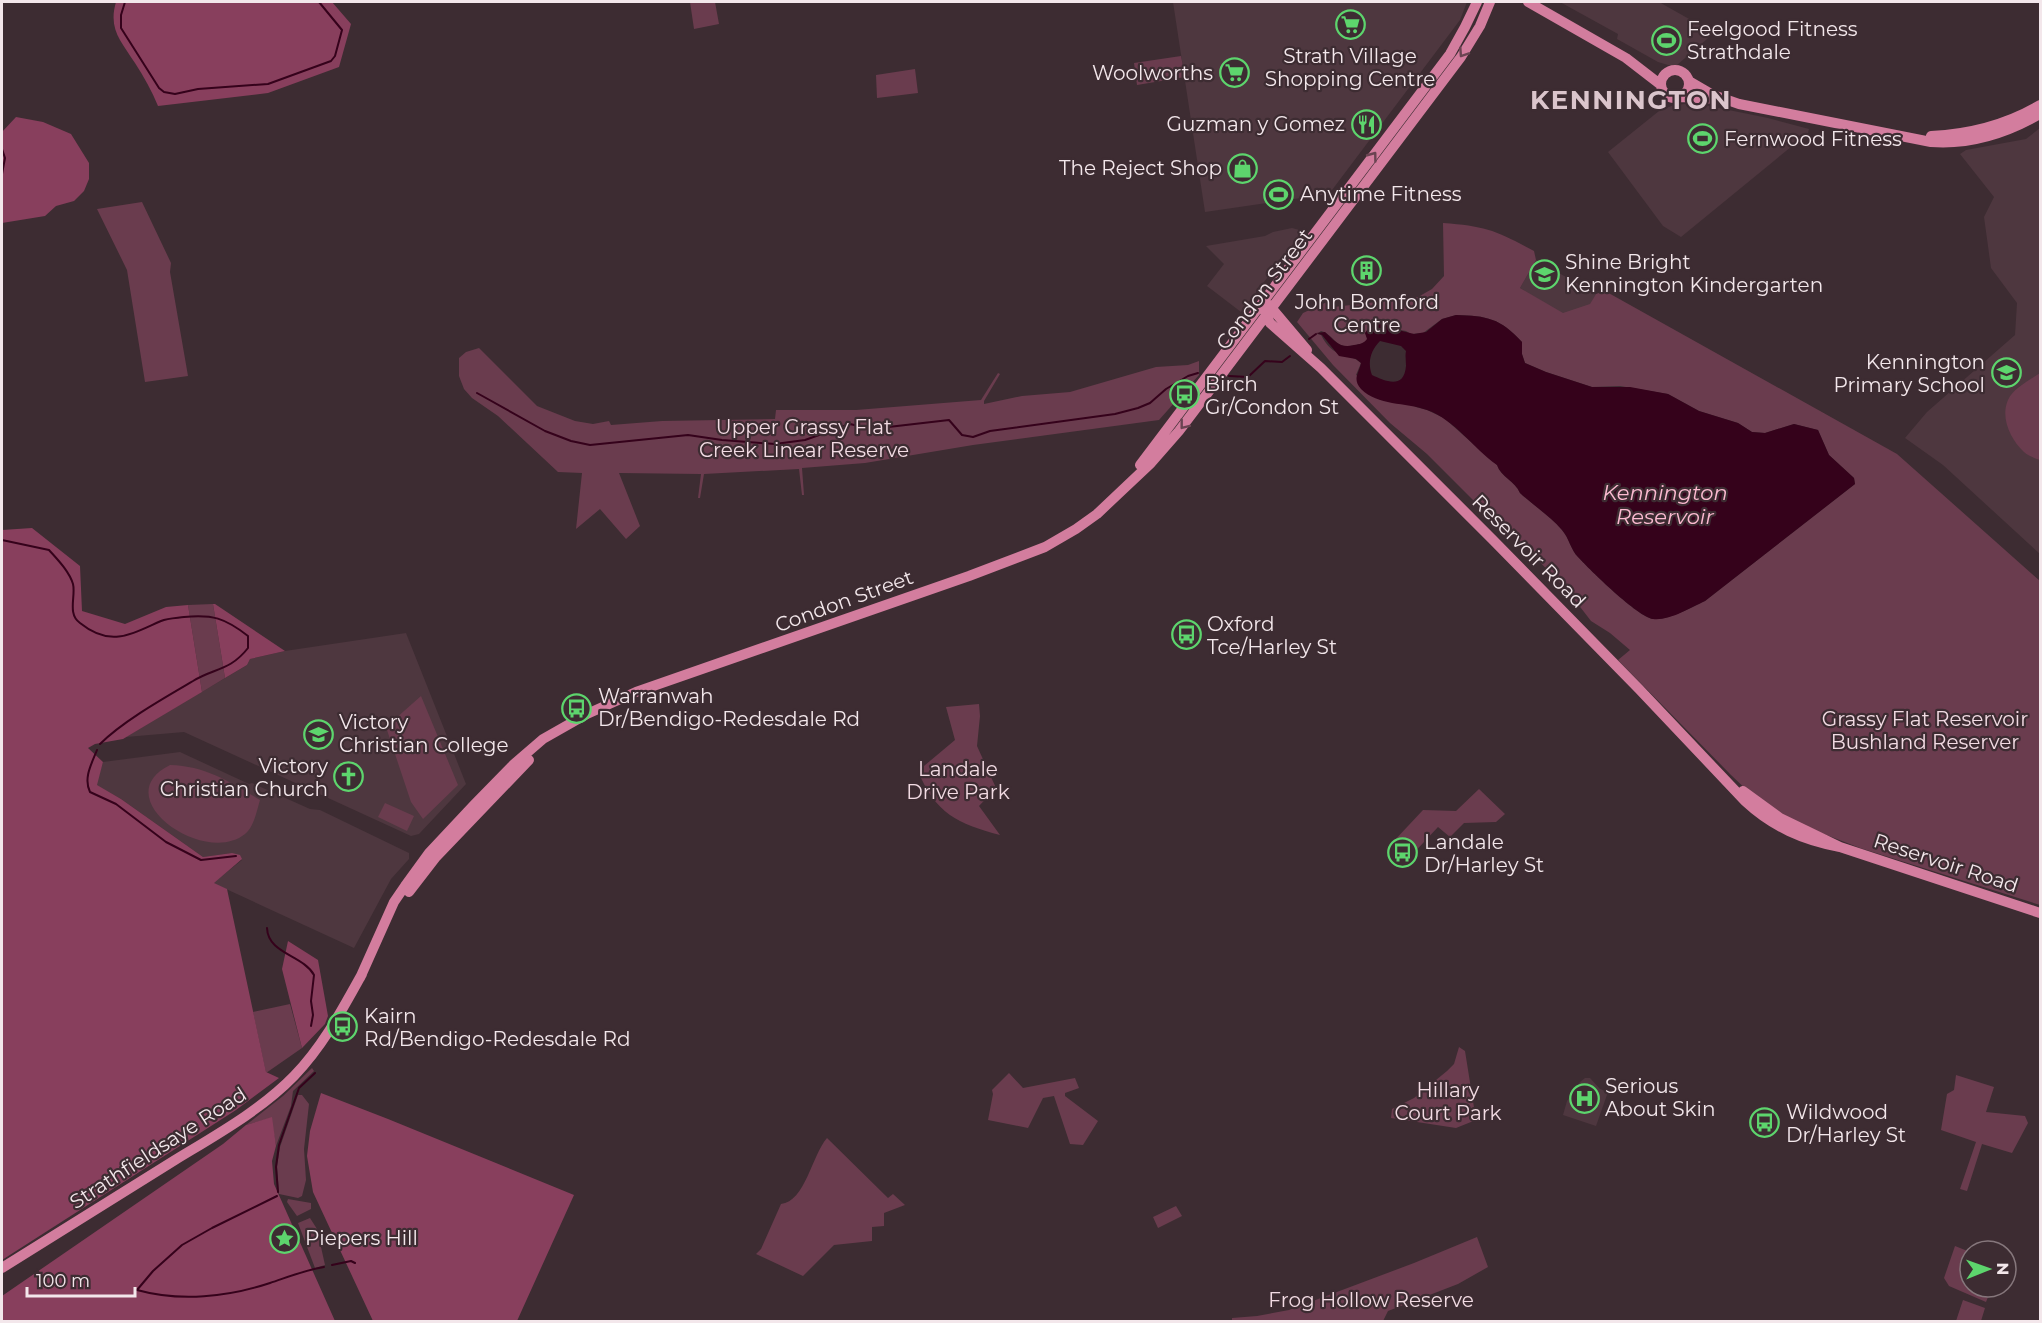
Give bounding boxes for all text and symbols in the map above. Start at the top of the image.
supermarket icon: Strath Village Shopping Centre [1334,9,1366,41]
place label: Feelgood Fitness Strathdale [1687,17,1858,64]
sports icon: Feelgood Fitness Strathdale [1650,25,1682,57]
place label: Strath Village Shopping Centre [1265,44,1435,91]
one-way arrow [1459,46,1470,57]
supermarket icon: Woolworths [1218,57,1250,89]
place label: Woolworths [1092,61,1213,85]
district label: KENNINGTON [1530,84,1732,116]
restaurant icon: Guzman y Gomez [1350,108,1382,140]
place label: Guzman y Gomez [1167,112,1345,136]
sports icon: Fernwood Fitness [1687,123,1719,155]
place label: Fernwood Fitness [1724,127,1902,151]
one-way arrow [1365,151,1376,162]
shop icon: The Reject Shop [1227,152,1259,184]
place label: The Reject Shop [1059,156,1222,180]
sports icon: Anytime Fitness [1263,178,1295,210]
place label: Anytime Fitness [1300,182,1462,206]
street label: Condon Street [1211,224,1317,354]
place label: Shine Bright Kennington Kindergarten [1565,250,1823,297]
building icon: John Bomford Centre [1351,255,1383,287]
school or university icon: Shine Bright Kennington Kindergarten [1528,258,1560,290]
place label: John Bomford Centre [1294,290,1439,337]
place label: Kennington Primary School [1833,350,1985,397]
school or university icon: Kennington Primary School [1990,357,2022,389]
place label: Birch Gr/Condon St [1205,372,1339,419]
bus stop icon: Birch Gr/Condon St [1168,379,1200,411]
park label: Upper Grassy Flat Creek Linear Reserve [699,415,909,462]
one-way arrow [1180,418,1191,429]
water label: Kennington Reservoir [1602,480,1728,529]
street label: Reservoir Road [1467,489,1591,613]
street label: Condon Street [772,565,916,637]
place label: Oxford Tce/Harley St [1207,612,1337,659]
bus stop icon: Oxford Tce/Harley St [1170,619,1202,651]
place label: Warranwah Dr/Bendigo-Redesdale Rd [598,684,860,731]
bus stop icon: Warranwah Dr/Bendigo-Redesdale Rd [561,692,593,724]
park label: Grassy Flat Reservoir Bushland Reserver [1822,707,2028,754]
place label: Victory Christian College [339,710,509,757]
school or university icon: Victory Christian College [302,718,334,750]
place label: Victory Christian Church [160,754,328,801]
park label: Landale Drive Park [906,757,1010,804]
church icon: Victory Christian Church [333,761,365,793]
street label: Reservoir Road [1871,828,2021,898]
place label: Landale Dr/Harley St [1424,830,1544,877]
bus stop icon: Landale Dr/Harley St [1387,837,1419,869]
place label: Kairn Rd/Bendigo-Redesdale Rd [364,1004,630,1051]
bus stop icon: Kairn Rd/Bendigo-Redesdale Rd [327,1011,359,1043]
place label: Serious About Skin [1605,1074,1715,1121]
park label: Hillary Court Park [1394,1078,1502,1125]
street label: Strathfieldsaye Road [65,1082,251,1214]
hospital icon: Serious About Skin [1568,1082,1600,1114]
place label: Wildwood Dr/Harley St [1786,1100,1906,1147]
bus stop icon: Wildwood Dr/Harley St [1749,1107,1781,1139]
place icon: Piepers Hill [268,1222,300,1254]
place label: Piepers Hill [305,1226,418,1250]
north arrow [1958,1239,2018,1299]
scale bar [27,1260,135,1298]
text: N [1993,1262,2012,1275]
text: 100 m [36,1270,90,1292]
park label: Frog Hollow Reserve [1268,1288,1474,1312]

